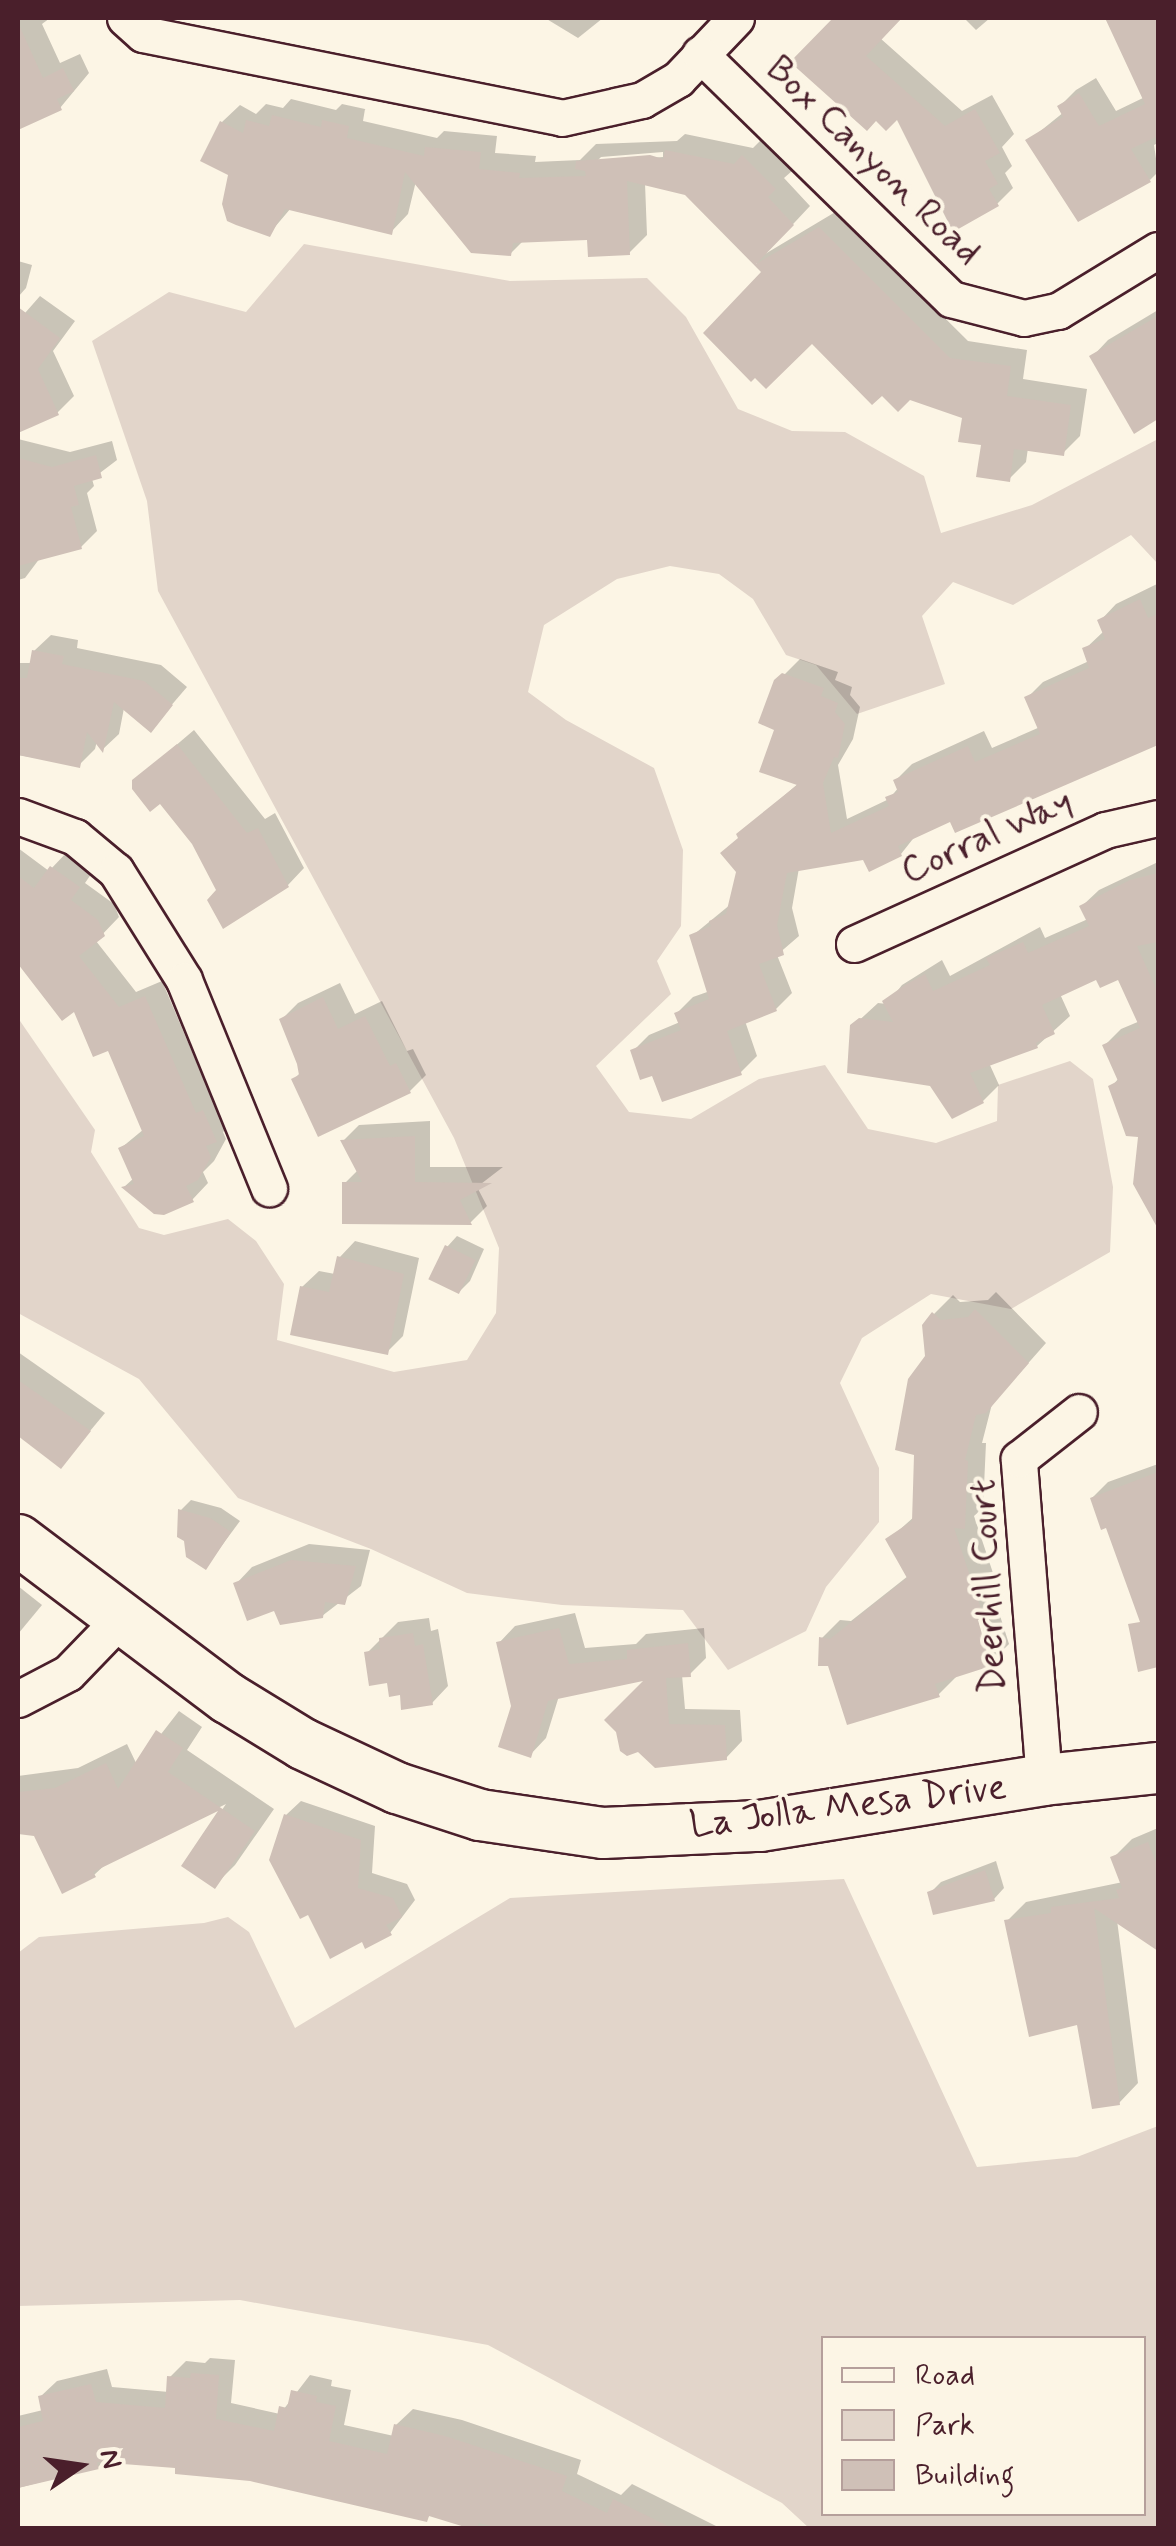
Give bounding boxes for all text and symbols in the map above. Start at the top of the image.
street label: Box Canyon Road [758,49,988,273]
street label: Corral Way [892,778,1082,896]
street label: Deerhill Court [960,1474,1018,1698]
street label: La Jolla Mesa Drive [688,1765,1008,1849]
legend [821,2336,1146,2516]
text: Road [915,2356,975,2395]
text: Park [915,2406,975,2445]
north arrow [30,2416,130,2516]
text: N [90,2446,130,2472]
text: Building [915,2456,1014,2495]

